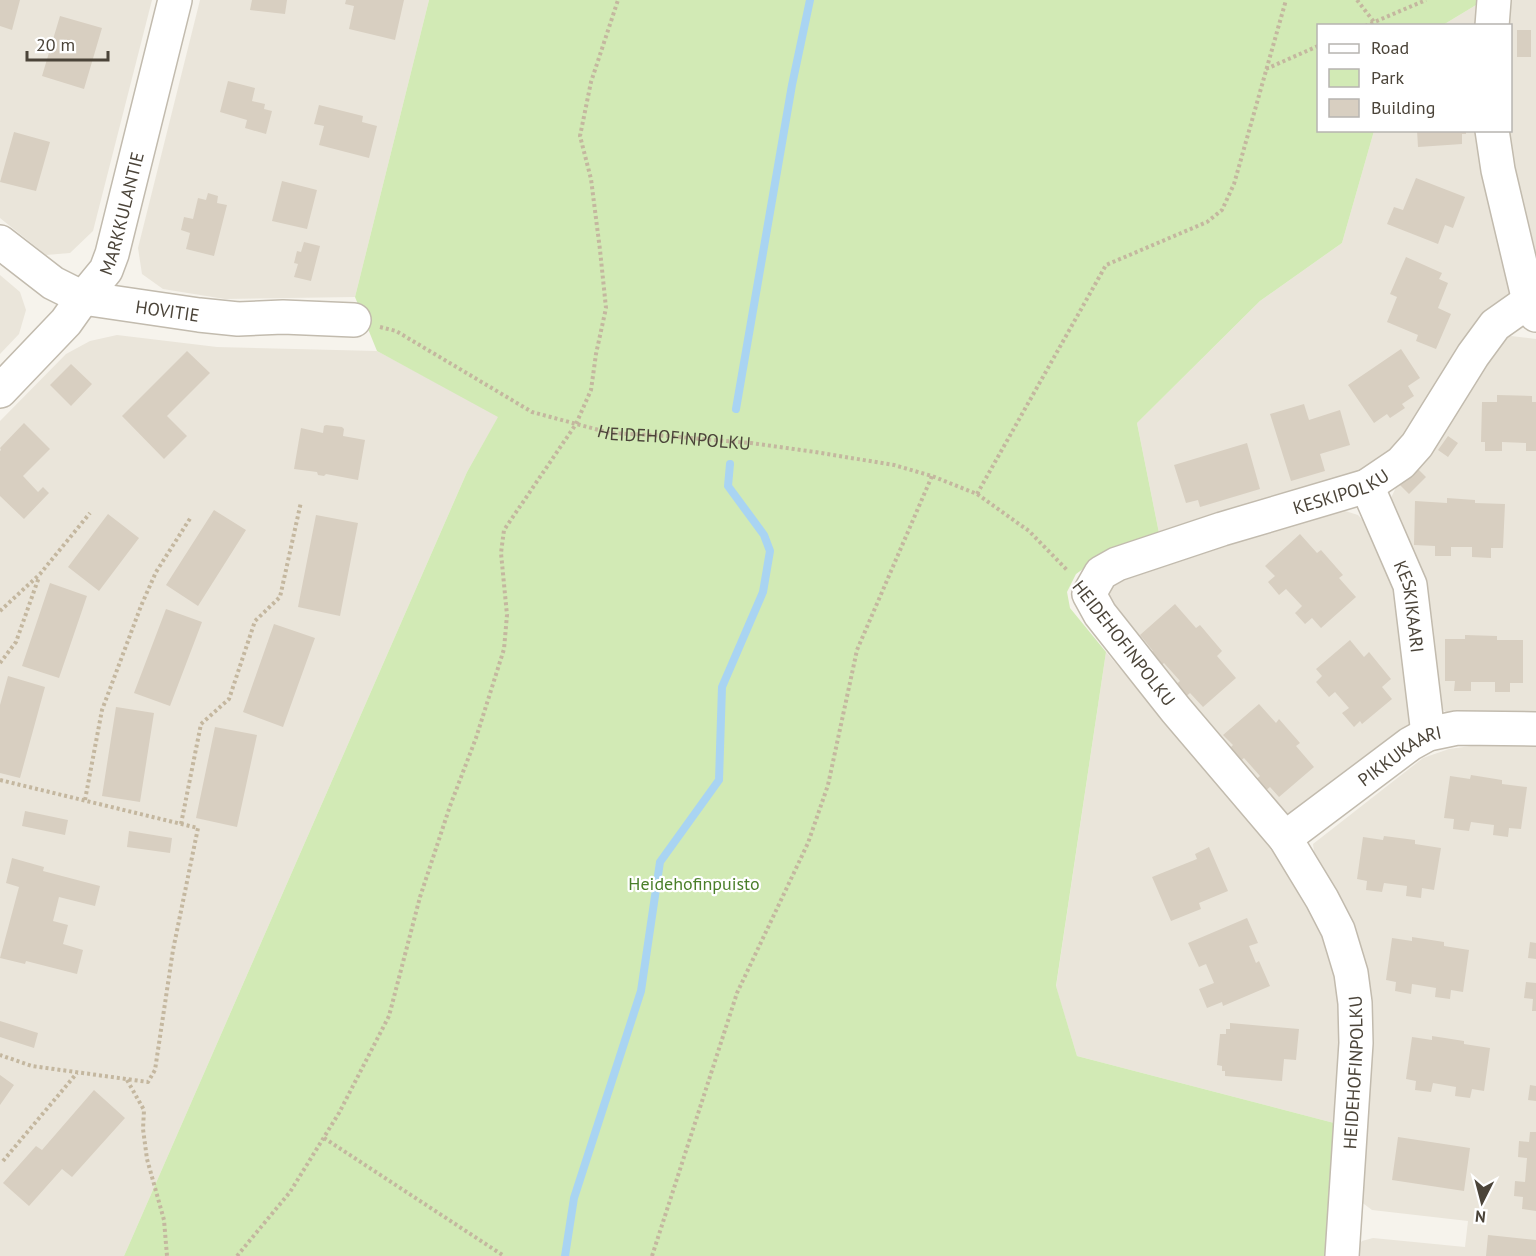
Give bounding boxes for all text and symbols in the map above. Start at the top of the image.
scale bar [27,24,108,62]
legend [1317,24,1512,132]
text: 20 m [36,33,75,56]
text: Road [1371,36,1409,59]
text: Park [1371,66,1404,89]
text: Building [1371,96,1435,119]
street label: MARKKULANTIE [94,149,148,278]
street label: HOVITIE [134,294,201,326]
street label: HEIDEHOFINPOLKU [595,419,752,454]
street label: KESKIPOLKU [1290,463,1393,519]
street label: KESKIKAARI [1389,557,1430,654]
street label: HEIDEHOFINPOLKU [1068,575,1180,711]
street label: PIKKUKAARI [1353,720,1443,791]
park label: Heidehofinpuisto [628,872,760,895]
street label: HEIDEHOFINPOLKU [1338,994,1368,1150]
north arrow [1452,1172,1512,1232]
text: N [1474,1206,1487,1227]

